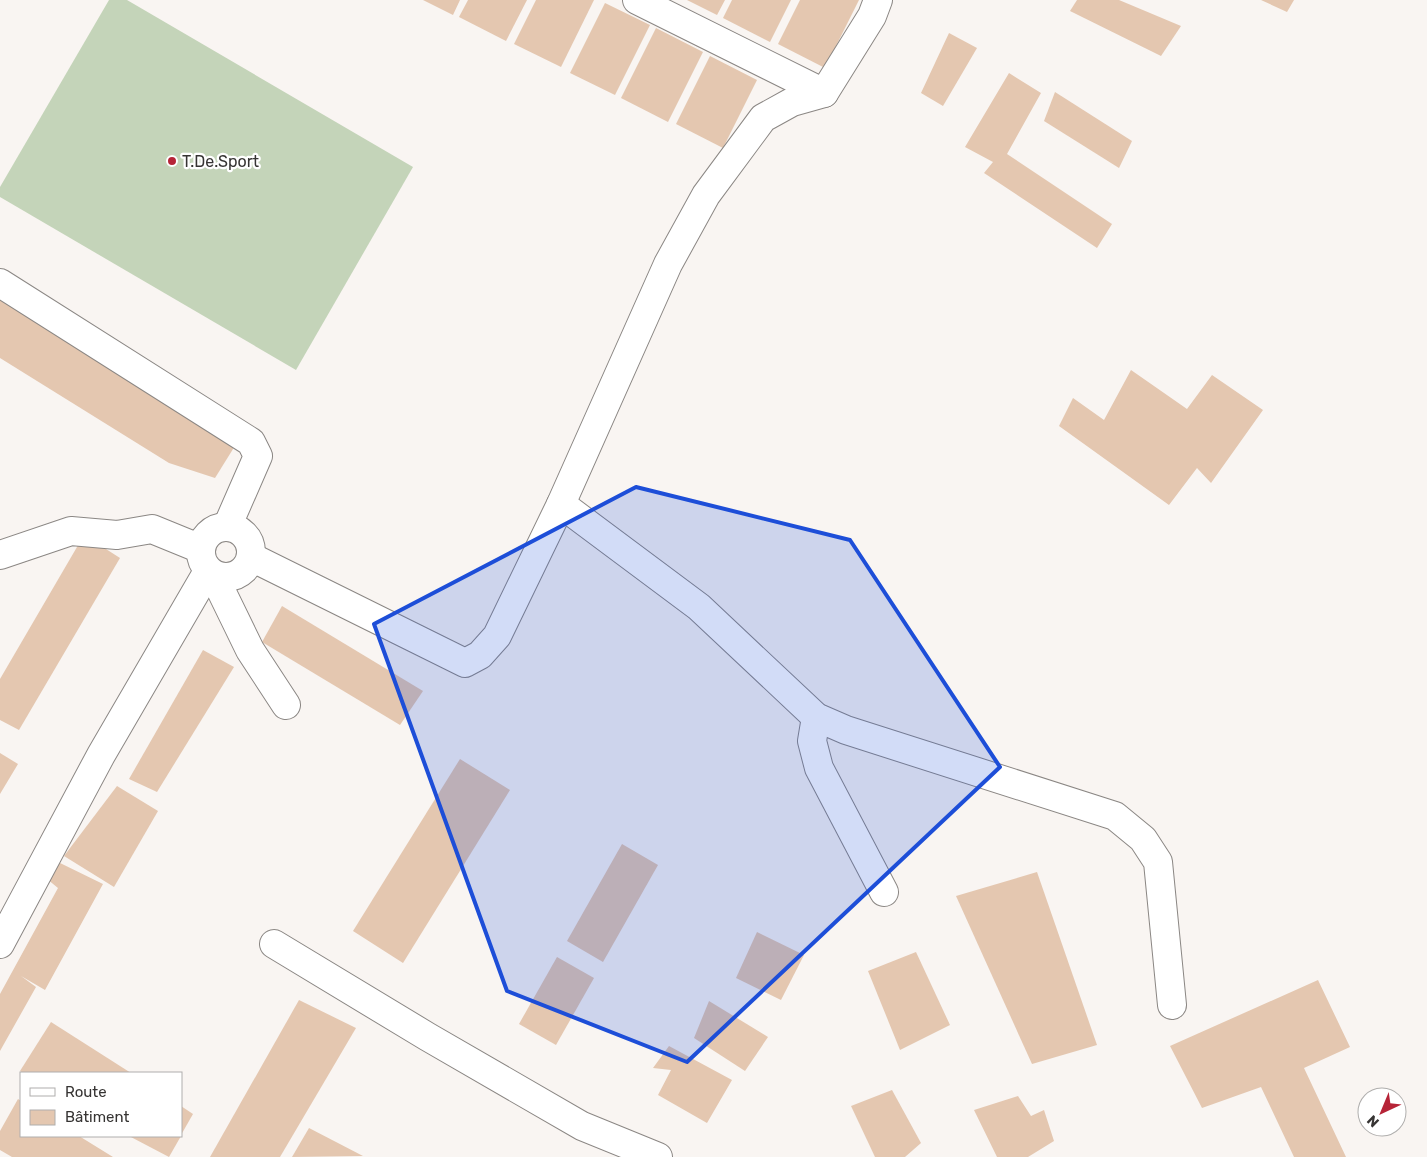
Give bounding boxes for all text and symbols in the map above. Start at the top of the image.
place label: T.De.Sport [182,152,259,171]
marker: T.De.Sport [166,155,178,167]
legend [20,1072,182,1137]
text: Route [65,1083,107,1101]
north arrow [1357,1087,1407,1137]
text: Bâtiment [65,1108,129,1126]
text: N [1364,1111,1383,1131]

